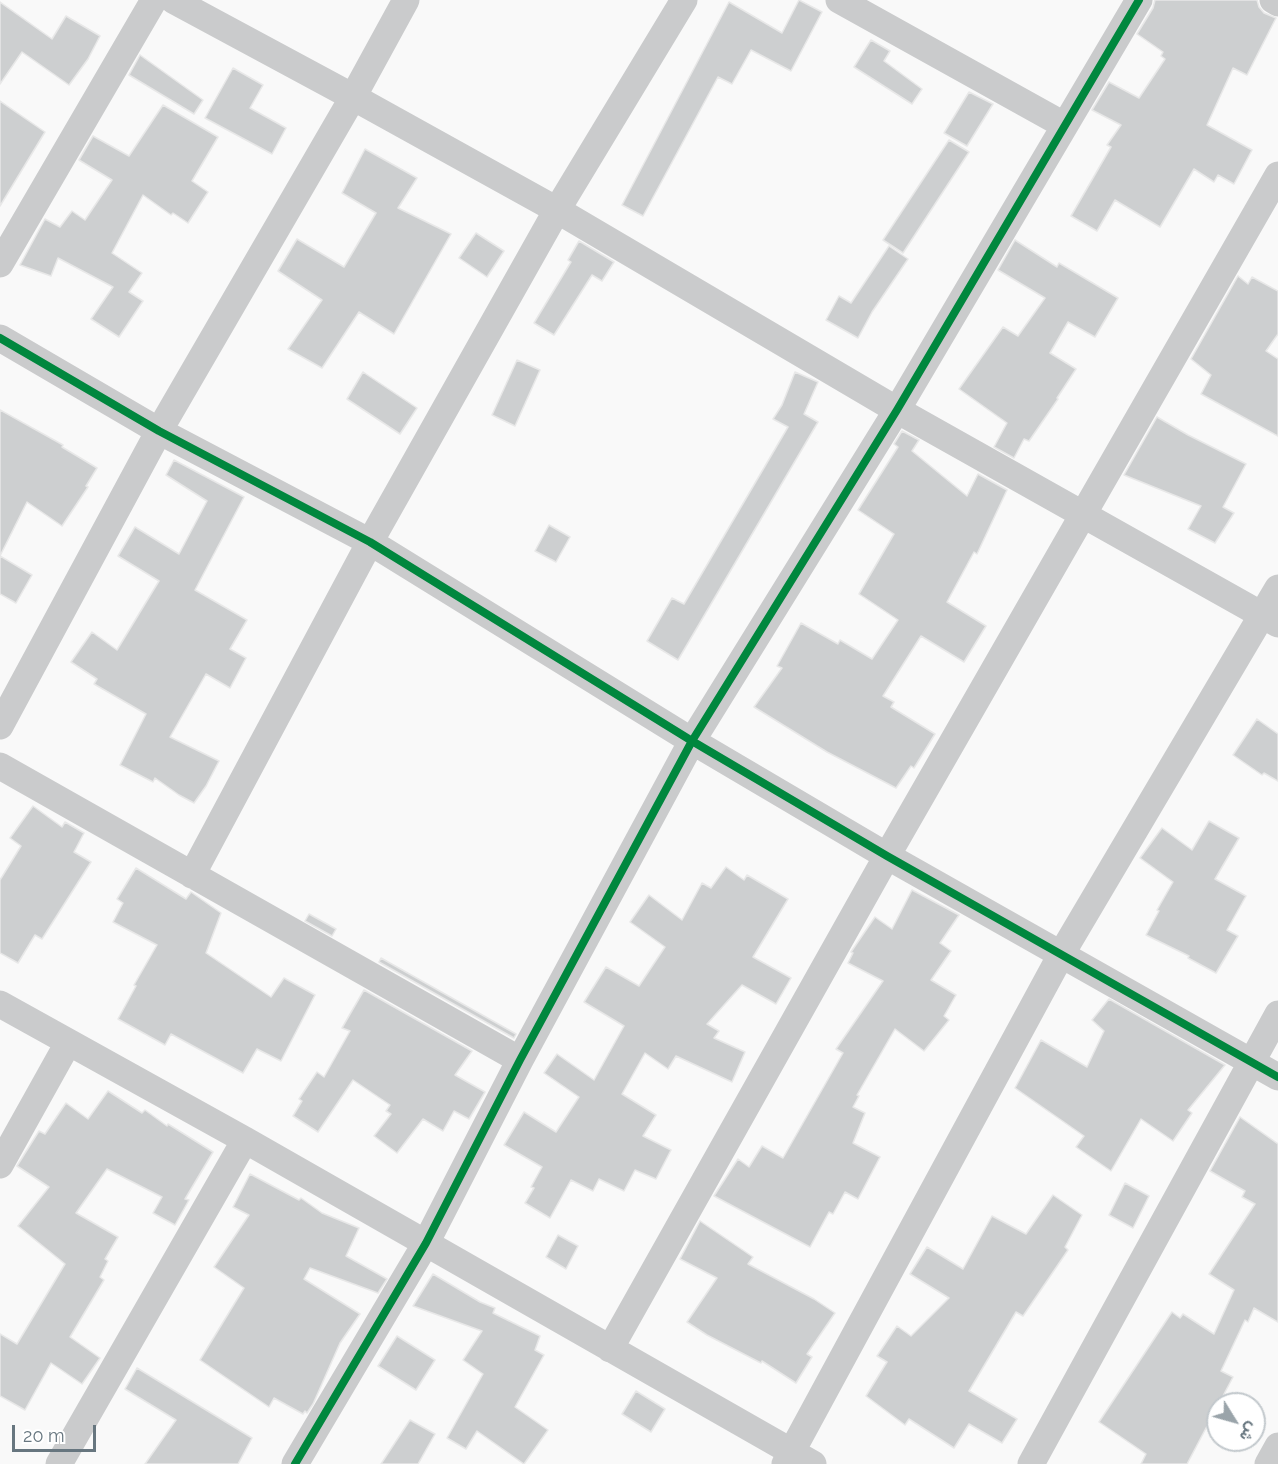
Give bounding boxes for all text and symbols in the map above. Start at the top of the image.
north arrow [1206,1392,1266,1452]
scale bar [15,1413,99,1451]
text: ش [1236,1419,1263,1445]
text: 20 m [23,1425,65,1446]

